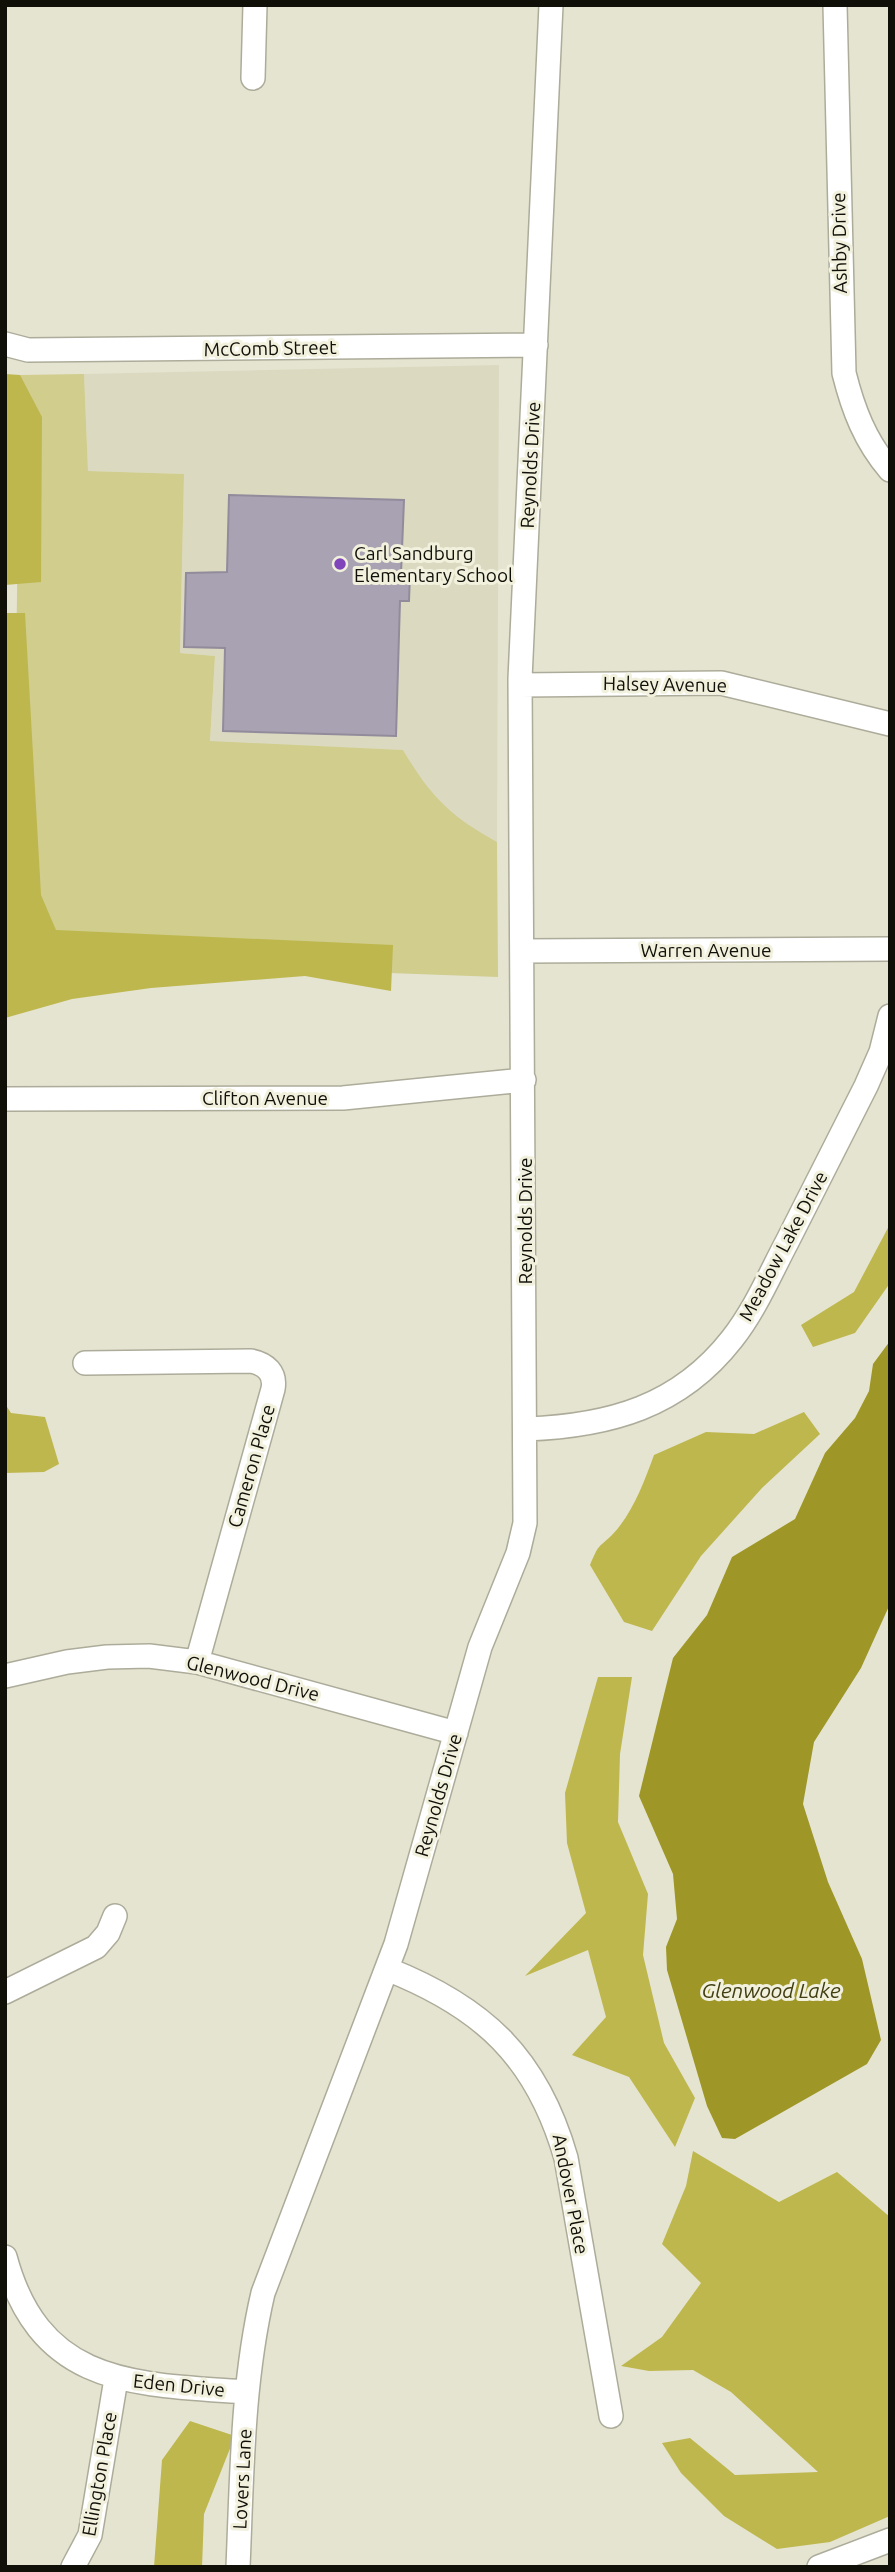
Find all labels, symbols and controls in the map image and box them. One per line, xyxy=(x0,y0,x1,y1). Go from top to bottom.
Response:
street label: Ashby Drive xyxy=(827,192,851,294)
street label: McComb Street xyxy=(203,336,337,360)
street label: Reynolds Drive xyxy=(516,401,544,529)
place label: Carl Sandburg Elementary School xyxy=(354,542,513,586)
marker: Carl Sandburg Elementary School xyxy=(332,556,348,572)
street label: Halsey Avenue xyxy=(603,672,727,696)
street label: Warren Avenue xyxy=(640,939,772,961)
street label: Clifton Avenue xyxy=(202,1087,328,1109)
street label: Reynolds Drive xyxy=(514,1157,536,1285)
street label: Meadow Lake Drive xyxy=(734,1167,832,1325)
street label: Cameron Place xyxy=(223,1402,279,1530)
street label: Glenwood Drive xyxy=(184,1651,322,1705)
street label: Reynolds Drive xyxy=(410,1731,466,1859)
water label: Glenwood Lake xyxy=(701,1978,841,2002)
street label: Andover Place xyxy=(549,2132,593,2256)
street label: Eden Drive xyxy=(132,2369,226,2401)
street label: Ellington Place xyxy=(77,2410,121,2538)
street label: Lovers Lane xyxy=(228,2428,256,2530)

